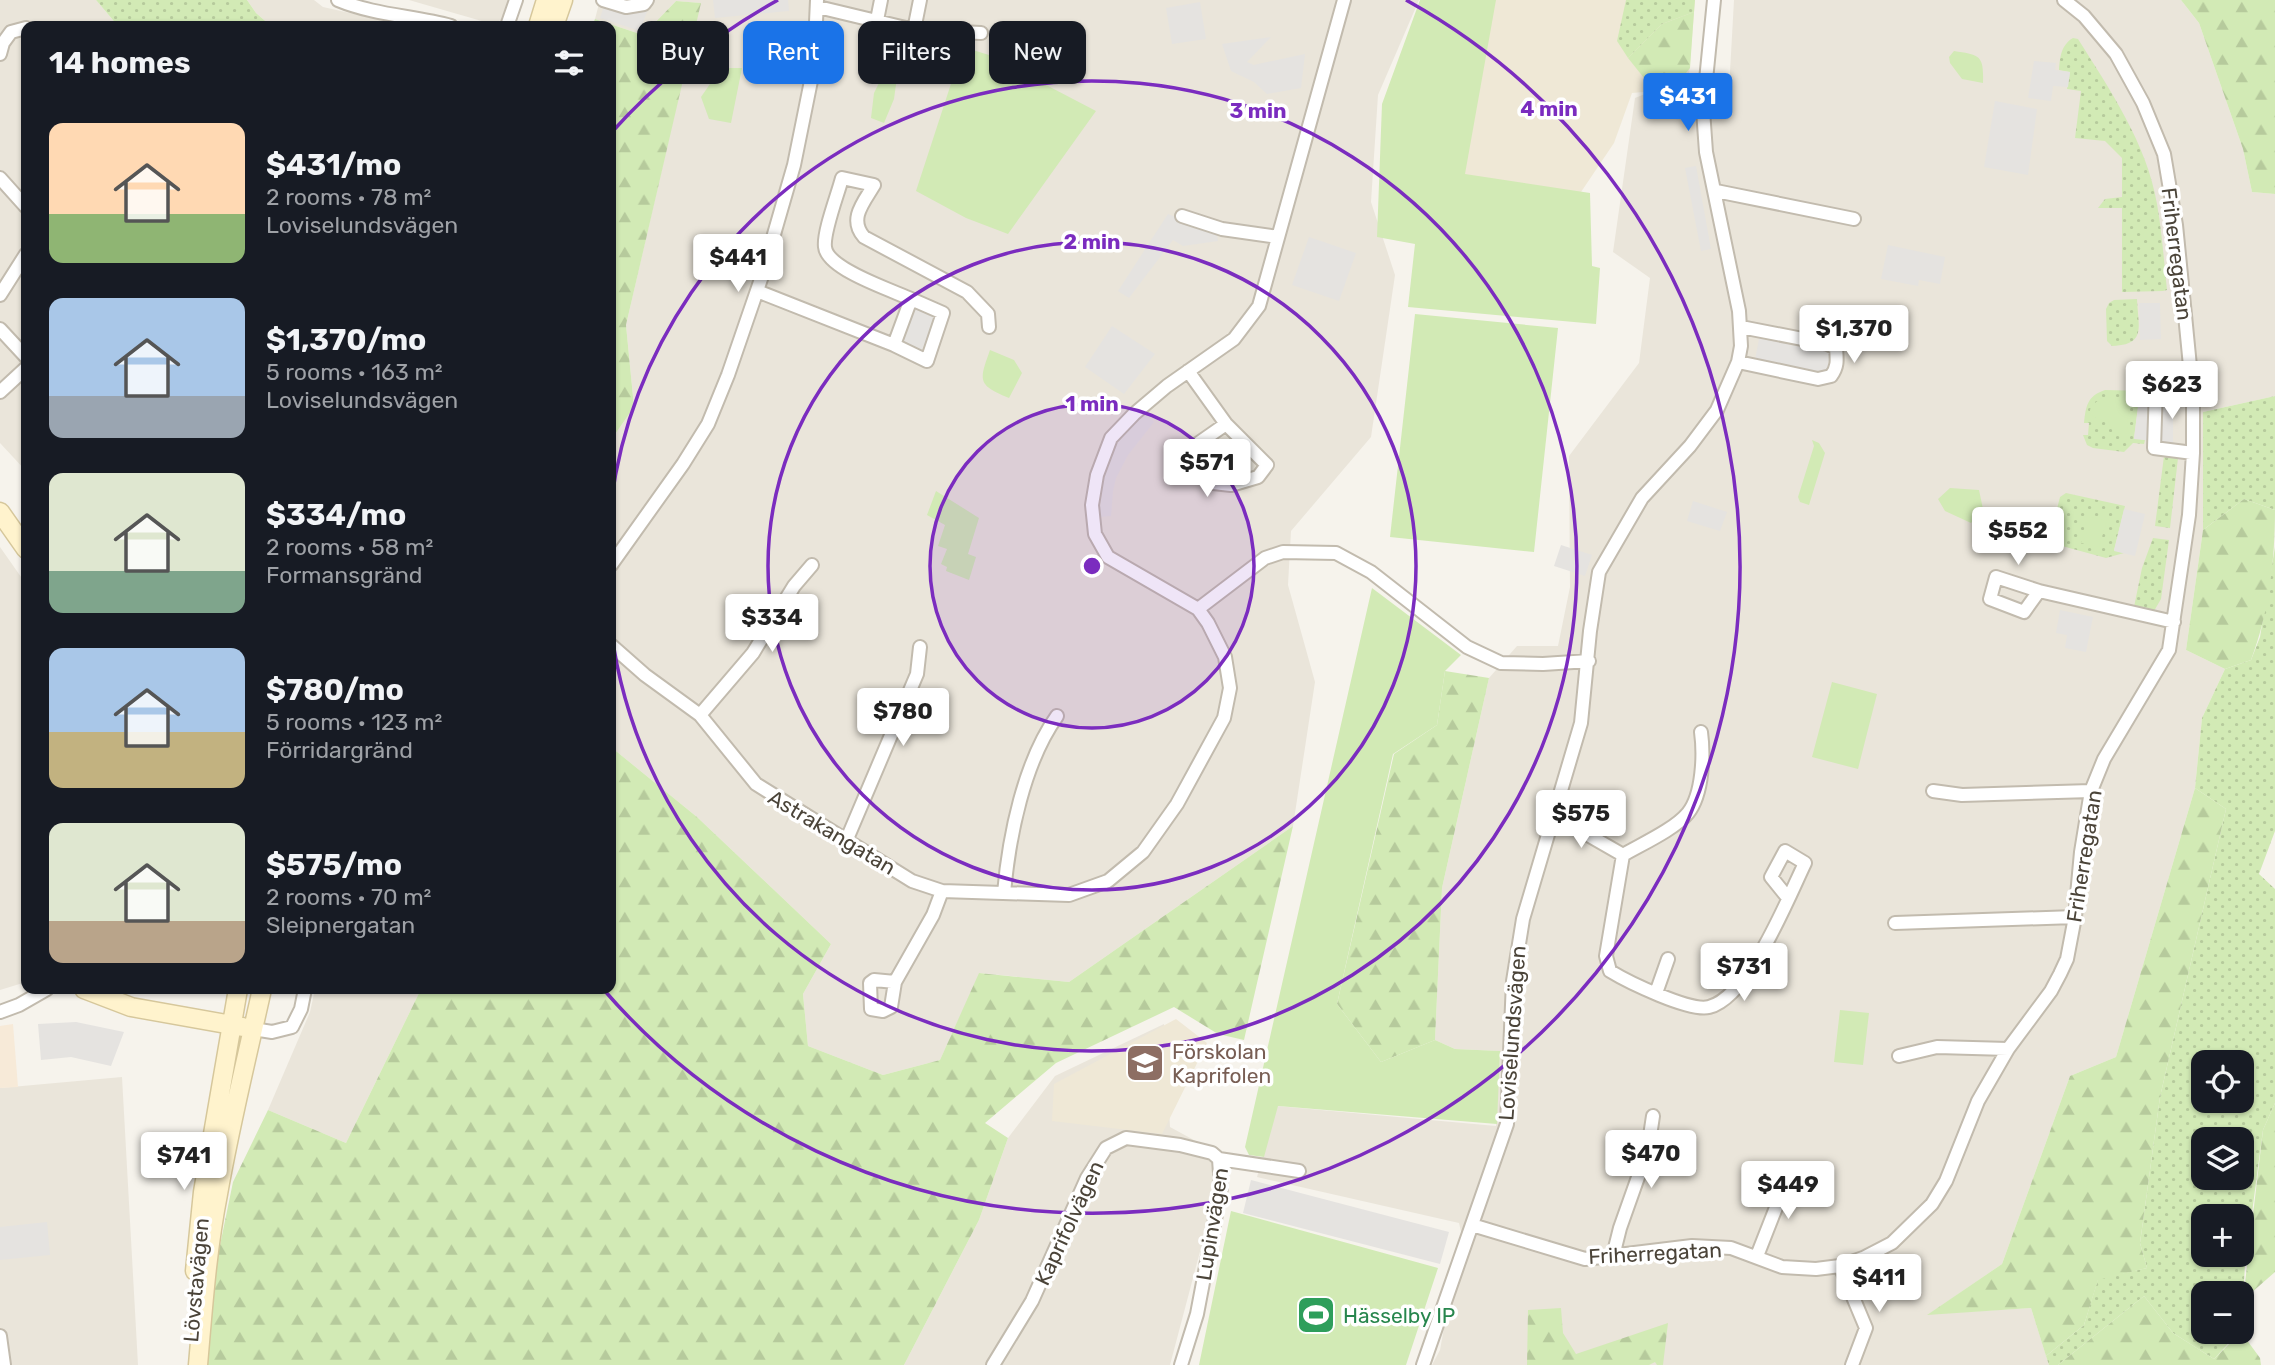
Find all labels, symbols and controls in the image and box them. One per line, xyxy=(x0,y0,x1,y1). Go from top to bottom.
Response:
chip: Buy xyxy=(637,21,729,84)
chip: Rent xyxy=(743,21,844,84)
chip: Filters xyxy=(858,21,975,84)
chip: New xyxy=(989,21,1086,84)
icon: filters xyxy=(550,44,588,82)
text: 14 homes xyxy=(49,45,191,81)
pin: $431 xyxy=(1647,74,1729,133)
text: $431 xyxy=(1659,82,1717,110)
text: 4 min xyxy=(1520,96,1578,121)
text: 3 min xyxy=(1229,98,1287,123)
text: $431/mo xyxy=(266,147,401,183)
icon: home xyxy=(105,151,189,235)
text: 2 rooms · 78 m² xyxy=(266,183,431,211)
street label: Friherregatan xyxy=(2156,186,2198,322)
text: Loviselundsvägen xyxy=(266,211,458,239)
text: 2 min xyxy=(1064,229,1120,254)
pin: $441 xyxy=(697,234,779,294)
text: $441 xyxy=(709,243,767,271)
pin: $1,370 xyxy=(1797,306,1911,365)
text: $1,370 xyxy=(1815,314,1893,342)
text: $1,370/mo xyxy=(266,322,426,358)
icon: home xyxy=(105,326,189,410)
text: 5 rooms · 163 m² xyxy=(266,358,443,386)
pin: $623 xyxy=(2131,362,2213,421)
text: $623 xyxy=(2142,370,2202,398)
text: Loviselundsvägen xyxy=(266,386,458,414)
text: 1 min xyxy=(1065,391,1119,416)
pin: $571 xyxy=(1166,440,1248,499)
text: $571 xyxy=(1180,448,1234,476)
text: $334/mo xyxy=(266,497,406,533)
icon: home xyxy=(105,501,189,585)
pin: $552 xyxy=(1977,508,2059,567)
text: $552 xyxy=(1988,516,2048,544)
text: 2 rooms · 58 m² xyxy=(266,533,433,561)
centre of rings xyxy=(1080,554,1104,578)
text: Formansgränd xyxy=(266,561,423,589)
pin: $334 xyxy=(731,594,813,654)
text: $334 xyxy=(741,603,803,631)
text: $780/mo xyxy=(266,672,404,708)
icon: home xyxy=(105,676,189,760)
pin: $780 xyxy=(862,688,944,748)
text: $780 xyxy=(873,697,933,725)
text: 5 rooms · 123 m² xyxy=(266,708,442,736)
text: Förridargränd xyxy=(266,736,413,764)
street label: Astrakangatan xyxy=(764,784,900,880)
street label: Friherregatan xyxy=(2061,788,2107,924)
pin: $575 xyxy=(1540,790,1622,850)
text: $575 xyxy=(1552,799,1610,827)
text: $575/mo xyxy=(266,847,402,883)
icon: home xyxy=(105,851,189,935)
text: 2 rooms · 70 m² xyxy=(266,883,431,911)
text: Sleipnergatan xyxy=(266,911,415,939)
pin: $731 xyxy=(1703,944,1785,1003)
street label: Loviselundsvägen xyxy=(1493,945,1531,1121)
text: $731 xyxy=(1717,952,1771,980)
place label: Förskolan Kaprifolen xyxy=(1172,1039,1271,1088)
school or university icon: Förskolan Kaprifolen xyxy=(1124,1042,1166,1084)
map controls xyxy=(2191,1050,2254,1344)
button: locate xyxy=(2191,1050,2254,1113)
button: layers xyxy=(2191,1127,2254,1190)
pin: $470 xyxy=(1610,1130,1692,1190)
pin: $741 xyxy=(143,1132,225,1192)
text: $470 xyxy=(1621,1139,1681,1167)
text: $741 xyxy=(157,1141,211,1169)
street label: Kaprifolvägen xyxy=(1029,1157,1109,1289)
pin: $449 xyxy=(1747,1162,1829,1221)
street label: Lupinvägen xyxy=(1191,1166,1233,1282)
text: $449 xyxy=(1757,1170,1819,1198)
button: + xyxy=(2191,1204,2254,1267)
street label: Lövstavägen xyxy=(178,1217,214,1343)
street label: Friherregatan xyxy=(1588,1237,1722,1269)
pin: $411 xyxy=(1838,1254,1920,1314)
text: $411 xyxy=(1852,1263,1906,1291)
button: − xyxy=(2191,1281,2254,1344)
sports icon: Hässelby IP xyxy=(1295,1294,1337,1336)
place label: Hässelby IP xyxy=(1343,1303,1455,1328)

